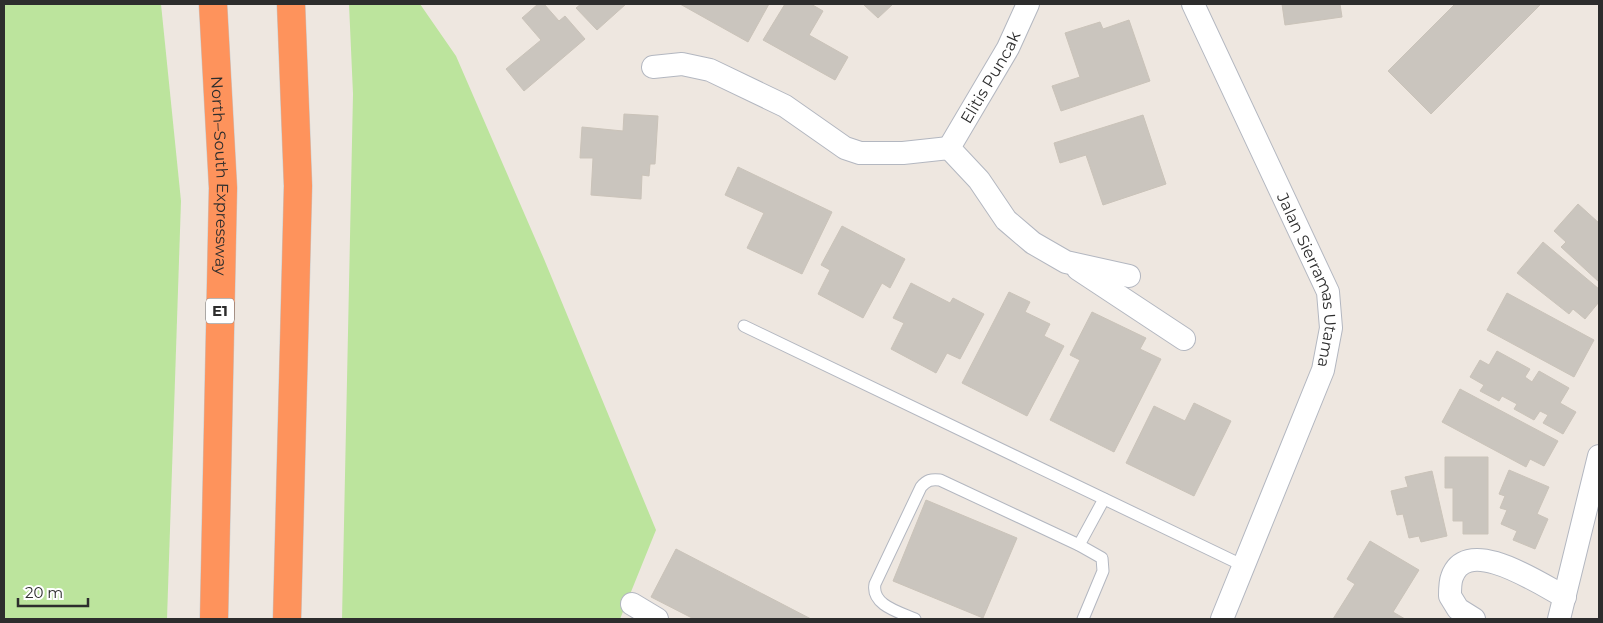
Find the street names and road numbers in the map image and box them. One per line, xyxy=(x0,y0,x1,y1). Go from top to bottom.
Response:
street label: Elitis Puncak xyxy=(957,28,1025,127)
street label: North–South Expressway xyxy=(207,76,232,276)
street label: Jalan Sierramas Utama xyxy=(1272,189,1340,369)
road number: E1 xyxy=(206,298,234,324)

